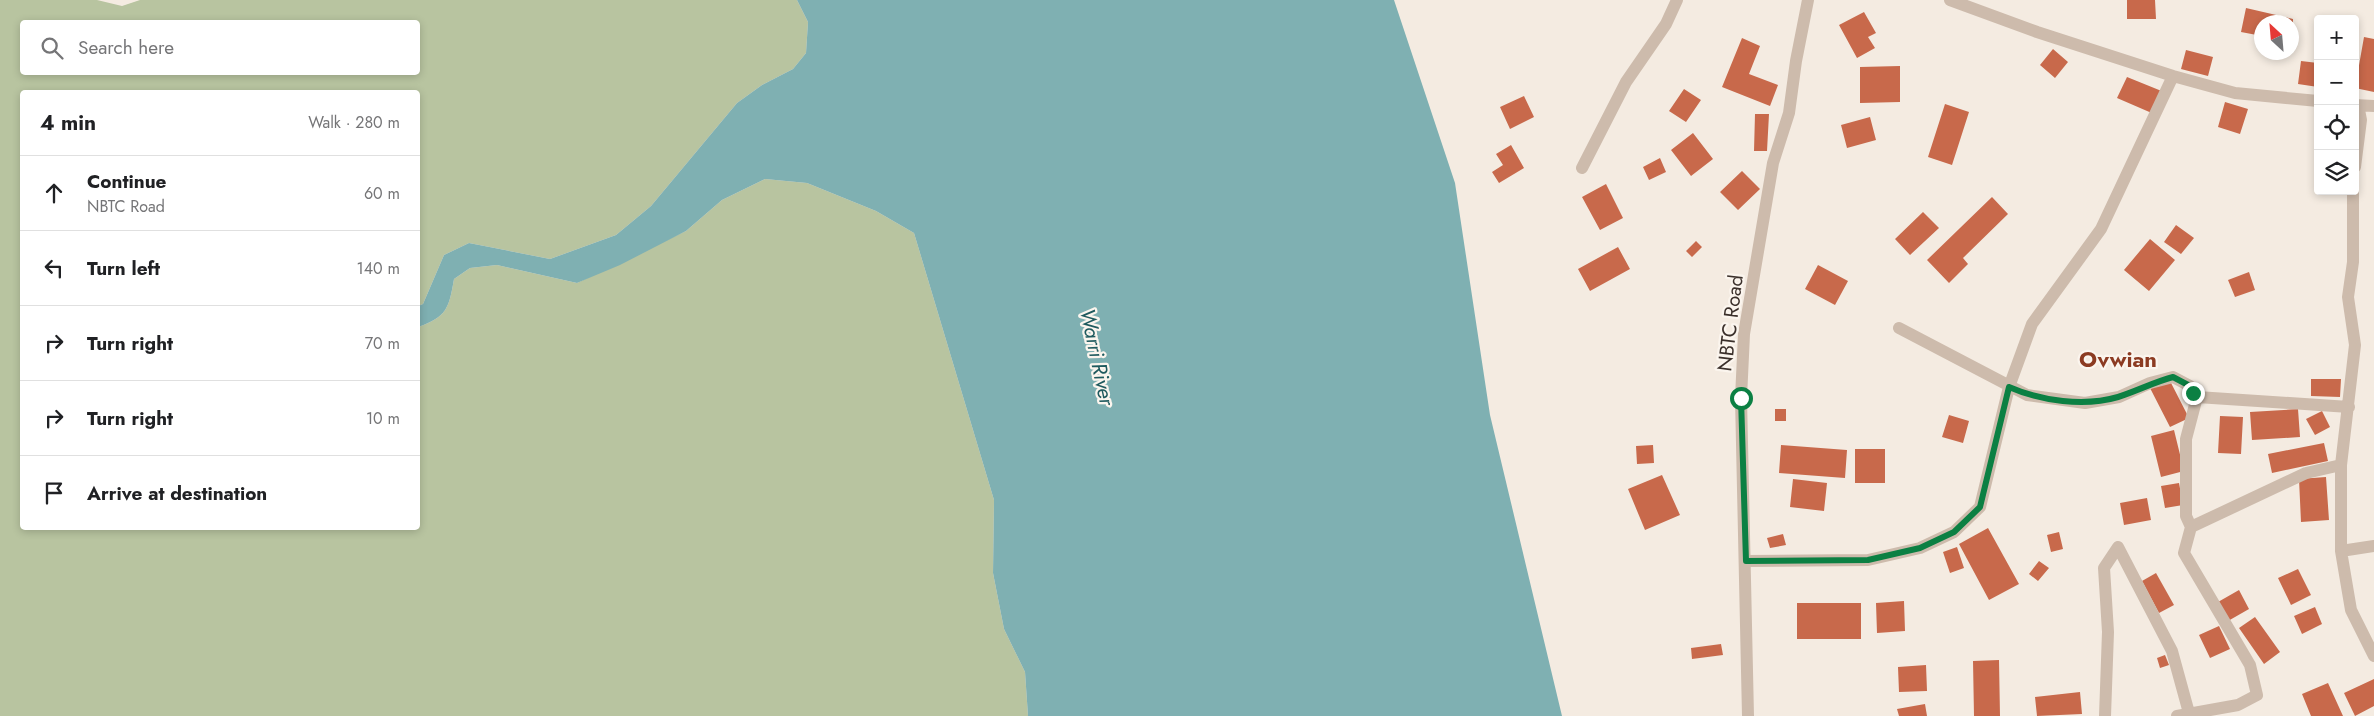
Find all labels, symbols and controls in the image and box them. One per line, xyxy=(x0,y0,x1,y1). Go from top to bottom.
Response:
north arrow xyxy=(2254,15,2299,60)
map controls xyxy=(2314,15,2359,195)
button: + xyxy=(2314,15,2359,60)
search box xyxy=(20,20,420,75)
icon: search xyxy=(38,34,66,62)
text: Search here xyxy=(78,34,174,61)
button: − xyxy=(2314,60,2359,105)
button: locate xyxy=(2314,105,2359,150)
text: 4 min xyxy=(40,108,96,138)
text: Walk · 280 m xyxy=(308,111,400,134)
button: layers xyxy=(2314,150,2359,195)
text: Continue xyxy=(87,168,166,195)
icon: ahead xyxy=(40,179,68,207)
text: 60 m xyxy=(364,182,400,205)
text: NBTC Road xyxy=(87,195,165,218)
icon: left xyxy=(40,254,68,282)
text: Turn left xyxy=(87,255,160,282)
text: 140 m xyxy=(357,257,400,280)
street label: NBTC Road xyxy=(1710,273,1751,373)
water label: Warri River xyxy=(1072,306,1122,409)
icon: right xyxy=(40,329,68,357)
text: Turn right xyxy=(87,330,173,357)
text: 70 m xyxy=(365,332,400,355)
district label: Ovwian xyxy=(2079,343,2157,375)
route end xyxy=(2182,382,2205,405)
route start xyxy=(1730,387,1753,410)
icon: right xyxy=(40,404,68,432)
text: Turn right xyxy=(87,405,173,432)
text: 10 m xyxy=(366,407,400,430)
icon: arrive xyxy=(40,479,68,507)
text: Arrive at destination xyxy=(87,480,267,507)

